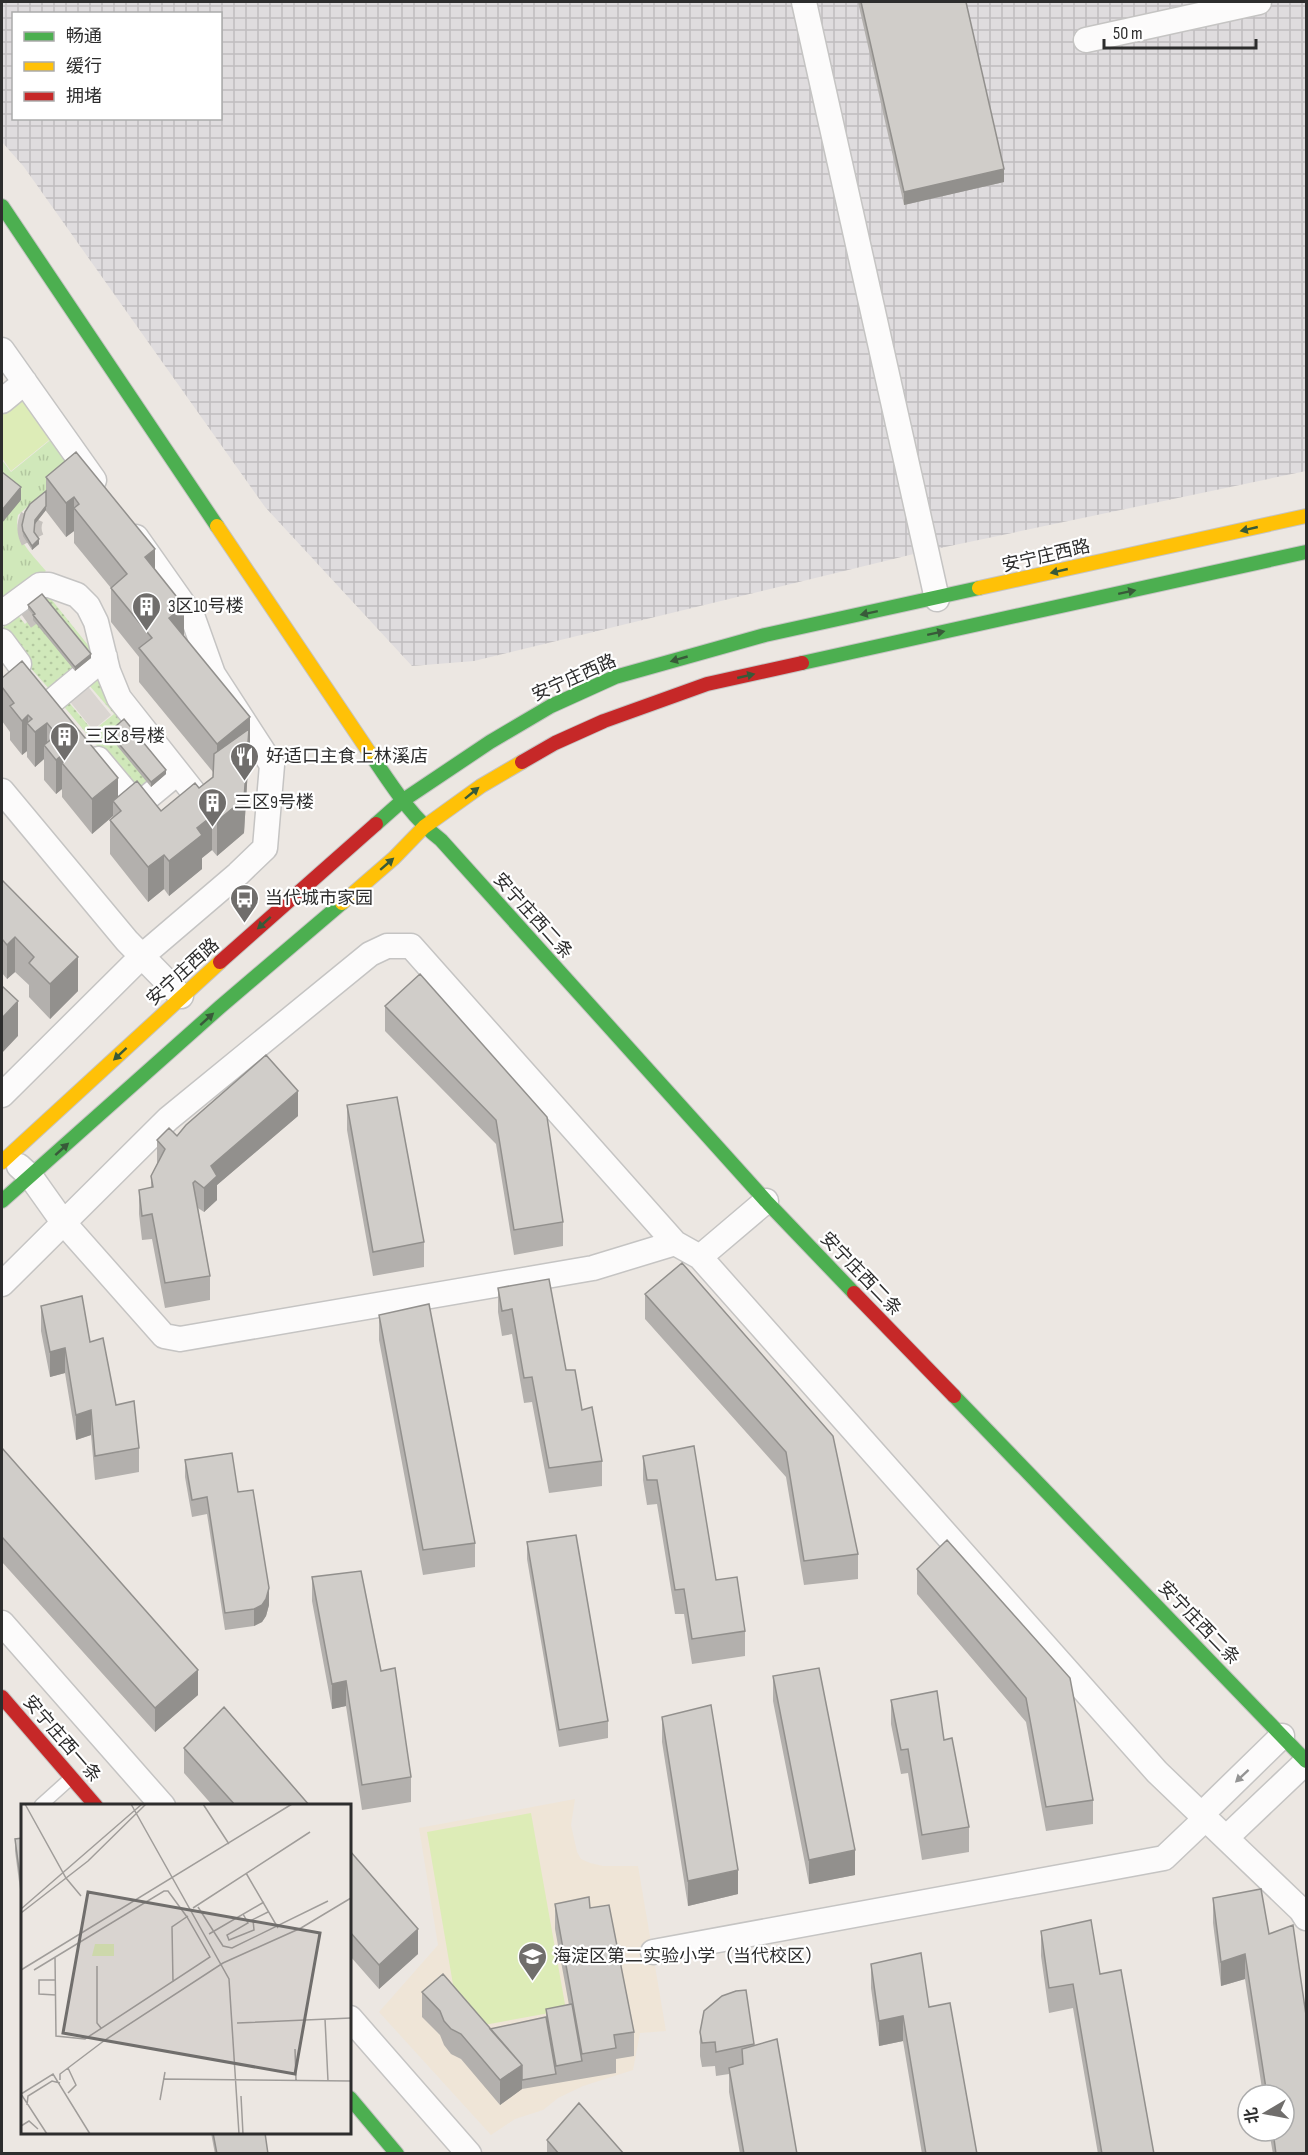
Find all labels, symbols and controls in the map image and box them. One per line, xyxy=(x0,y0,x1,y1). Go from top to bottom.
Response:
legend xyxy=(12,12,222,120)
scale bar xyxy=(1104,12,1256,50)
text: 50 m xyxy=(1113,23,1143,44)
text: 畅通 xyxy=(66,26,102,47)
text: 缓行 xyxy=(66,56,102,77)
text: 拥堵 xyxy=(66,86,102,107)
one-way arrow xyxy=(1240,524,1259,534)
street label: 安宁庄西路 xyxy=(1000,536,1092,576)
one-way arrow xyxy=(1050,567,1068,577)
one-way arrow xyxy=(1118,587,1137,596)
building icon: 3区10号楼 xyxy=(131,590,163,632)
place label: 3区10号楼 xyxy=(168,596,244,617)
one-way arrow xyxy=(859,609,878,618)
one-way arrow xyxy=(927,627,946,637)
street label: 安宁庄西路 xyxy=(529,650,619,706)
one-way arrow xyxy=(670,655,688,664)
one-way arrow xyxy=(737,670,755,680)
building icon: 三区8号楼 xyxy=(48,720,80,762)
place label: 三区8号楼 xyxy=(85,726,165,747)
restaurant icon: 好适口主食上林溪店 xyxy=(229,740,261,782)
place label: 好适口主食上林溪店 xyxy=(266,746,428,767)
building icon: 三区9号楼 xyxy=(197,786,229,828)
one-way arrow xyxy=(464,787,479,800)
place label: 三区9号楼 xyxy=(234,792,314,813)
one-way arrow xyxy=(379,857,394,871)
street label: 安宁庄西二条 xyxy=(489,869,577,963)
bus stop icon: 当代城市家园 xyxy=(228,882,260,924)
place label: 当代城市家园 xyxy=(265,888,373,909)
one-way arrow xyxy=(257,916,272,929)
street label: 安宁庄西路 xyxy=(143,934,223,1010)
one-way arrow xyxy=(199,1013,214,1026)
one-way arrow xyxy=(112,1047,127,1061)
one-way arrow xyxy=(54,1143,69,1156)
street label: 安宁庄西二条 xyxy=(816,1228,906,1320)
street label: 安宁庄西二条 xyxy=(1154,1577,1244,1669)
street label: 安宁庄西一条 xyxy=(19,1691,105,1787)
one-way arrow xyxy=(1235,1769,1250,1783)
inset map xyxy=(21,1804,351,2134)
school or university icon: 海淀区第二实验小学（当代校区） xyxy=(516,1940,548,1982)
place label: 海淀区第二实验小学（当代校区） xyxy=(553,1946,823,1967)
north arrow xyxy=(1236,2083,1296,2143)
text: 北 xyxy=(1242,2106,1263,2125)

